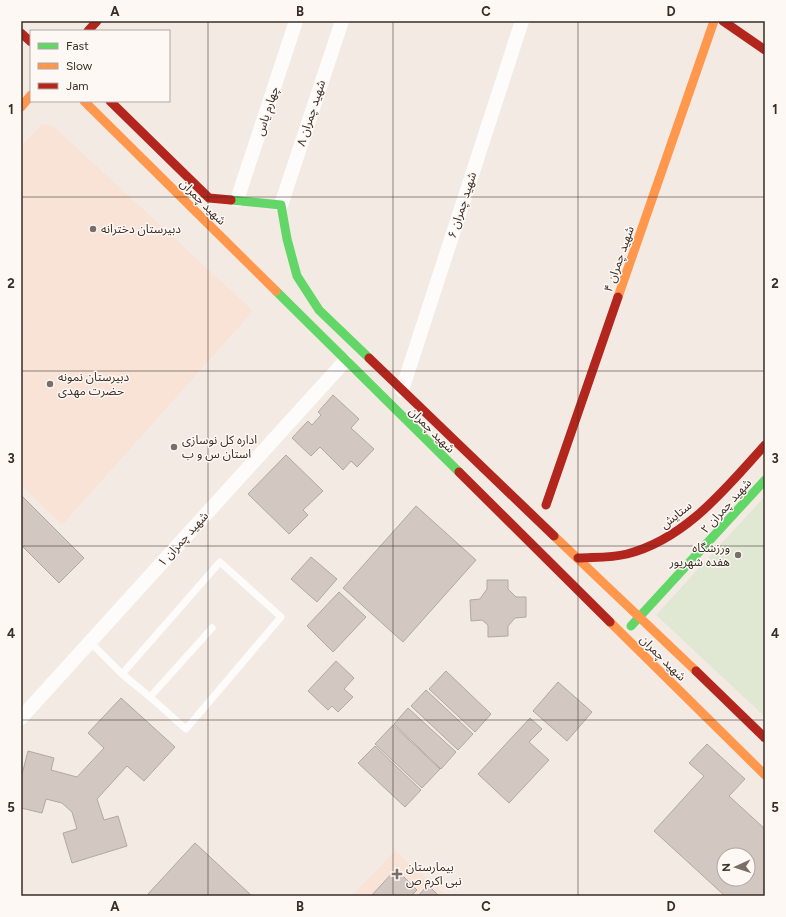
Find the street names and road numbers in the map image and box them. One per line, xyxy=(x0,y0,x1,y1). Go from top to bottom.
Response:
street label: شهید چمران ۸ xyxy=(294,78,329,148)
street label: چهارم یاس xyxy=(252,85,283,138)
street label: شهید چمران ۶ xyxy=(445,170,480,240)
street label: شهید چمران xyxy=(177,176,229,228)
street label: شهید چمران ۴ xyxy=(601,224,638,294)
street label: شهید چمران xyxy=(406,404,458,456)
street label: شهید چمران ۲ xyxy=(698,476,755,537)
street label: ستایش xyxy=(657,498,695,532)
street label: شهید چمران ۱ xyxy=(155,509,212,570)
street label: شهید چمران xyxy=(637,632,689,684)

